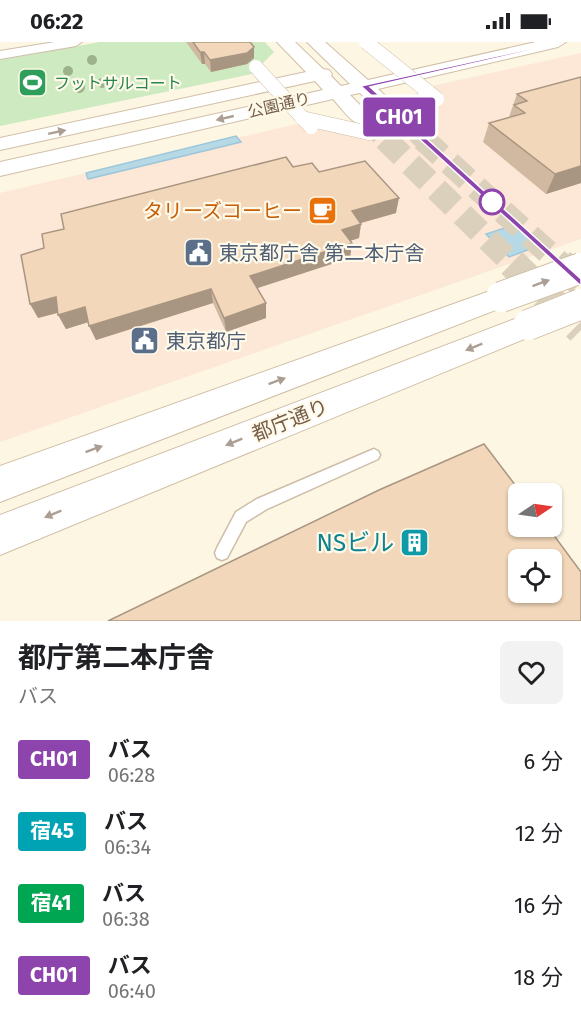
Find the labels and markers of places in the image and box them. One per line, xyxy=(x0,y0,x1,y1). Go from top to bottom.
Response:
sports icon: フットサルコート xyxy=(17,67,49,99)
place label: フットサルコート xyxy=(54,74,182,93)
unlabelled marker xyxy=(479,189,505,215)
cafe icon: タリーズコーヒー xyxy=(307,195,339,227)
place label: タリーズコーヒー xyxy=(143,199,302,223)
public building icon: 東京都庁舎 第二本庁舎 xyxy=(182,237,214,269)
place label: 東京都庁舎 第二本庁舎 xyxy=(219,241,424,265)
public building icon: 東京都庁 xyxy=(129,325,161,357)
place label: 東京都庁 xyxy=(166,329,246,353)
building icon: NSビル xyxy=(399,527,431,559)
place label: NSビル xyxy=(317,529,394,557)

